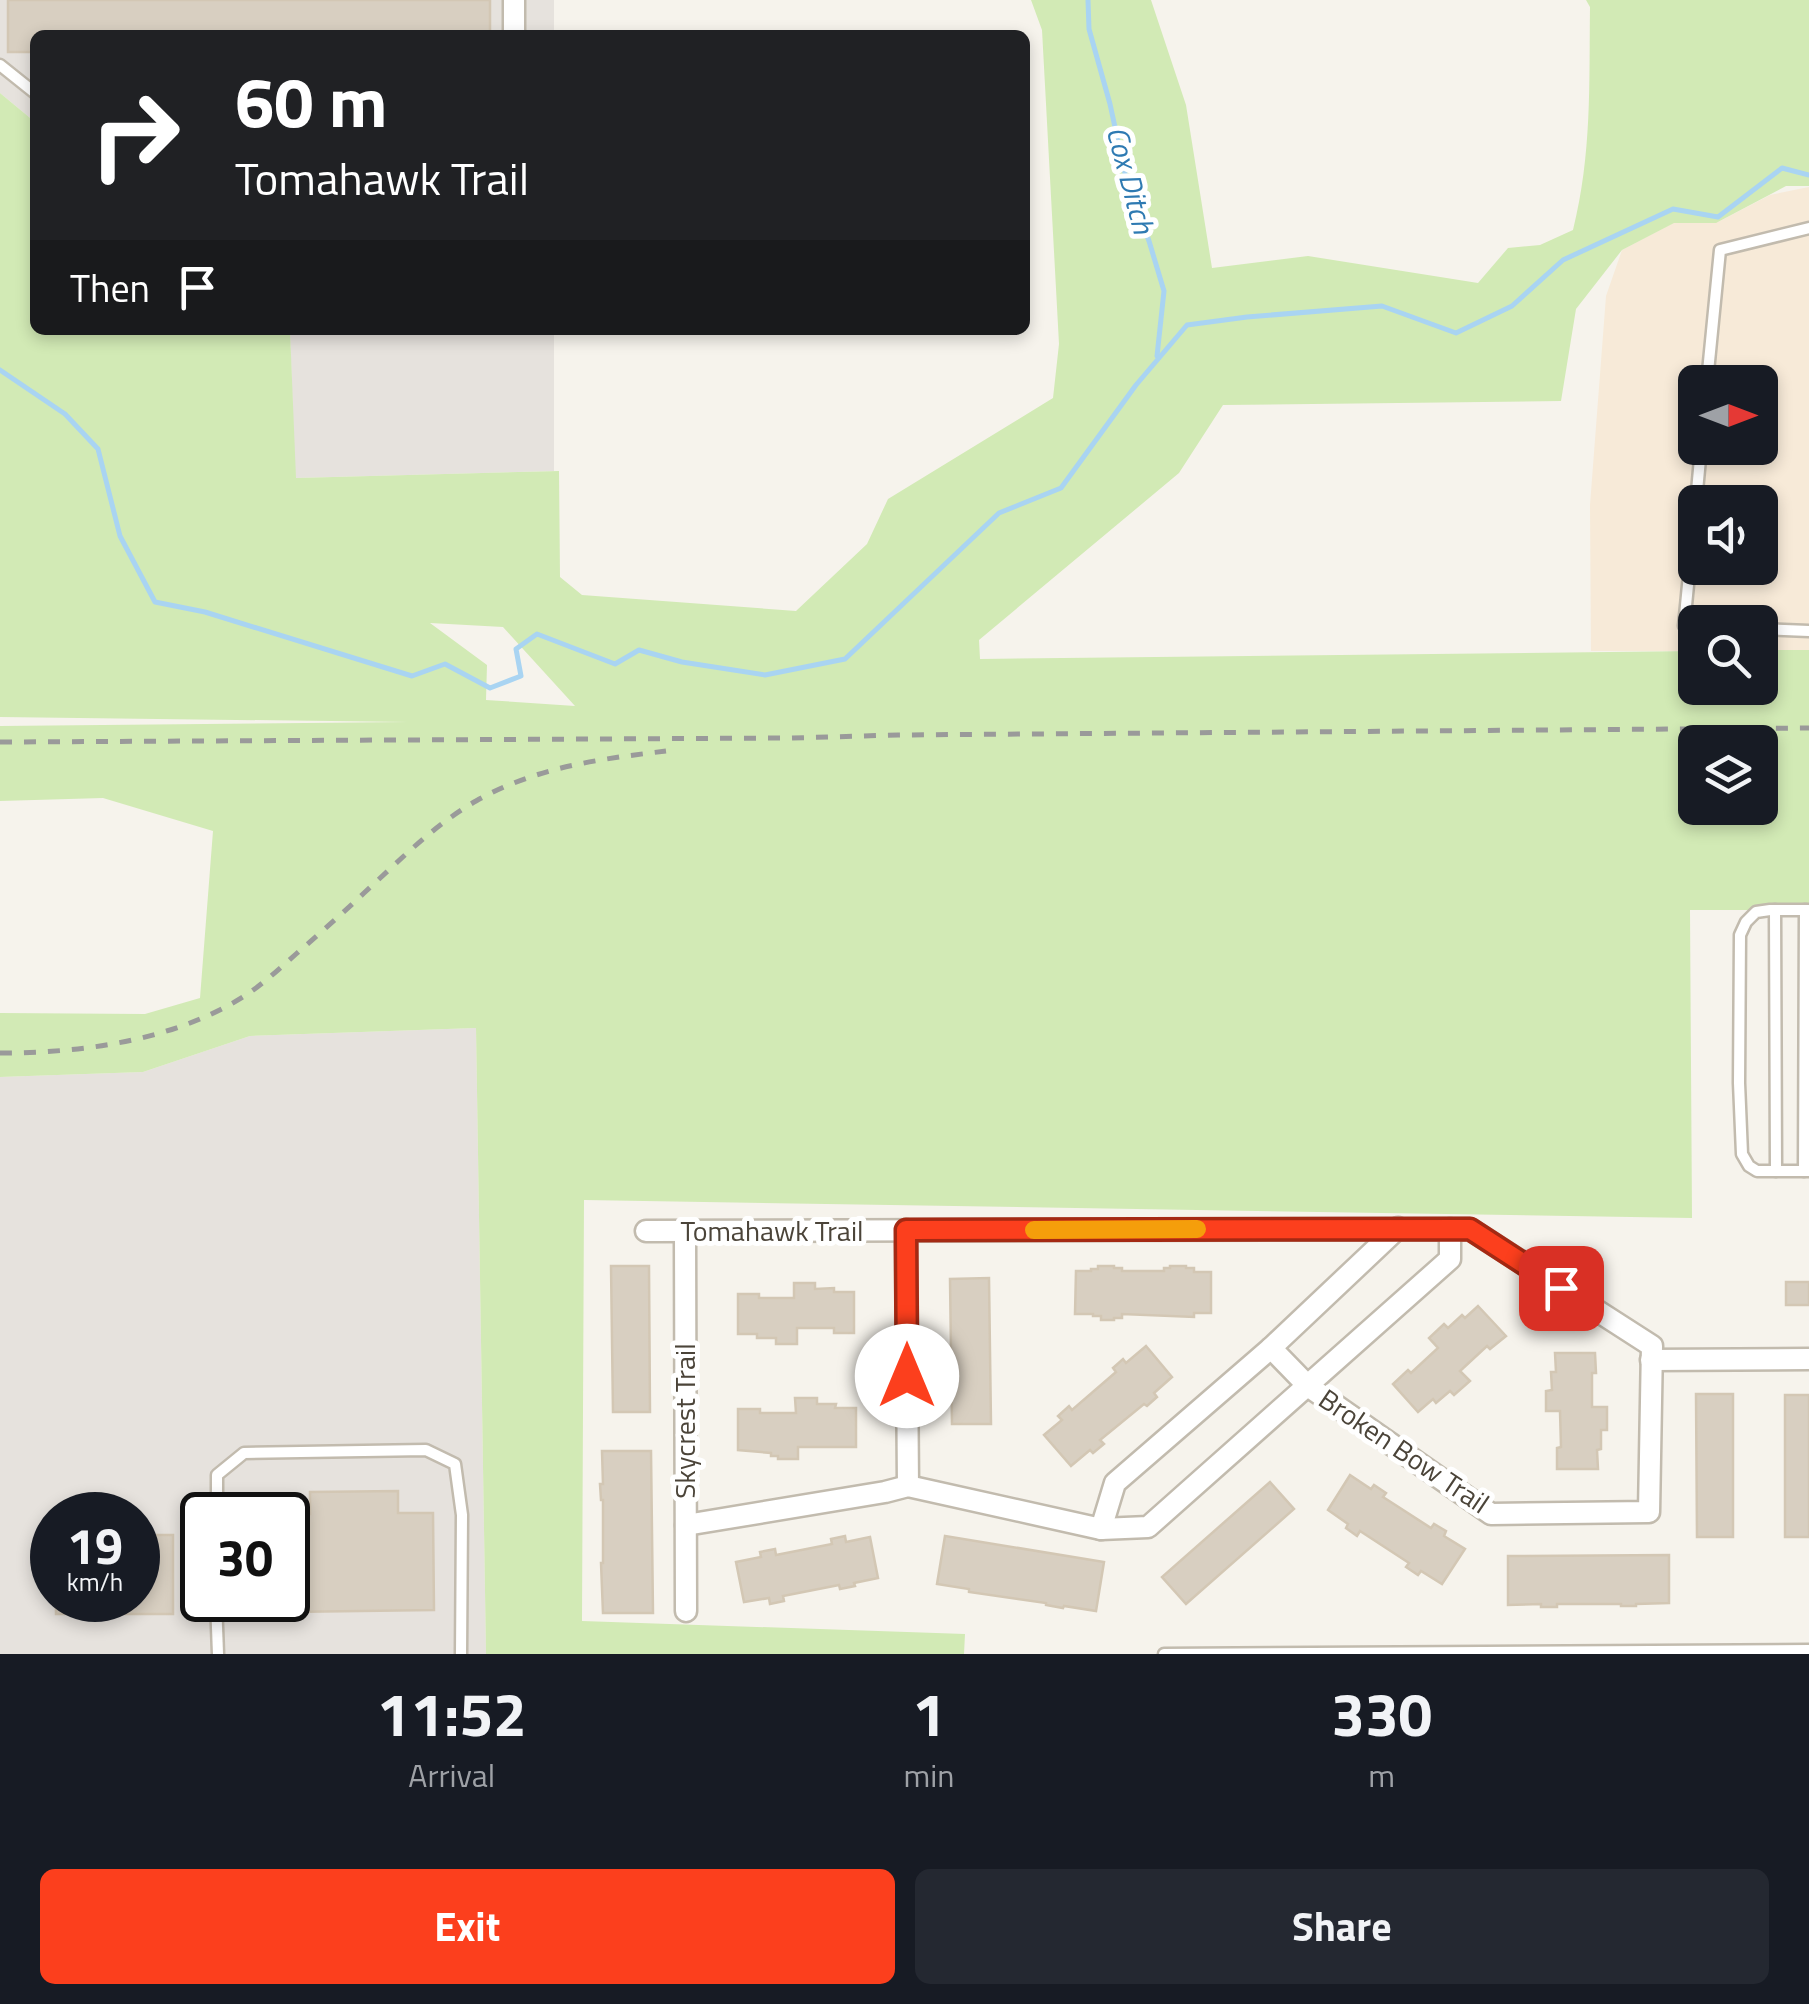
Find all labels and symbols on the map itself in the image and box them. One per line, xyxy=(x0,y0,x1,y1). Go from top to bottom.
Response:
water label: Cox Ditch xyxy=(1095,121,1168,240)
north arrow xyxy=(1678,365,1778,465)
street label: Tomahawk Trail xyxy=(680,1209,864,1252)
pin xyxy=(1519,1246,1604,1331)
position arrow xyxy=(855,1324,959,1428)
street label: Skycrest Trail xyxy=(663,1343,706,1499)
street label: Broken Bow Trail xyxy=(1310,1377,1498,1524)
speed limit sign: 30 xyxy=(180,1492,310,1622)

